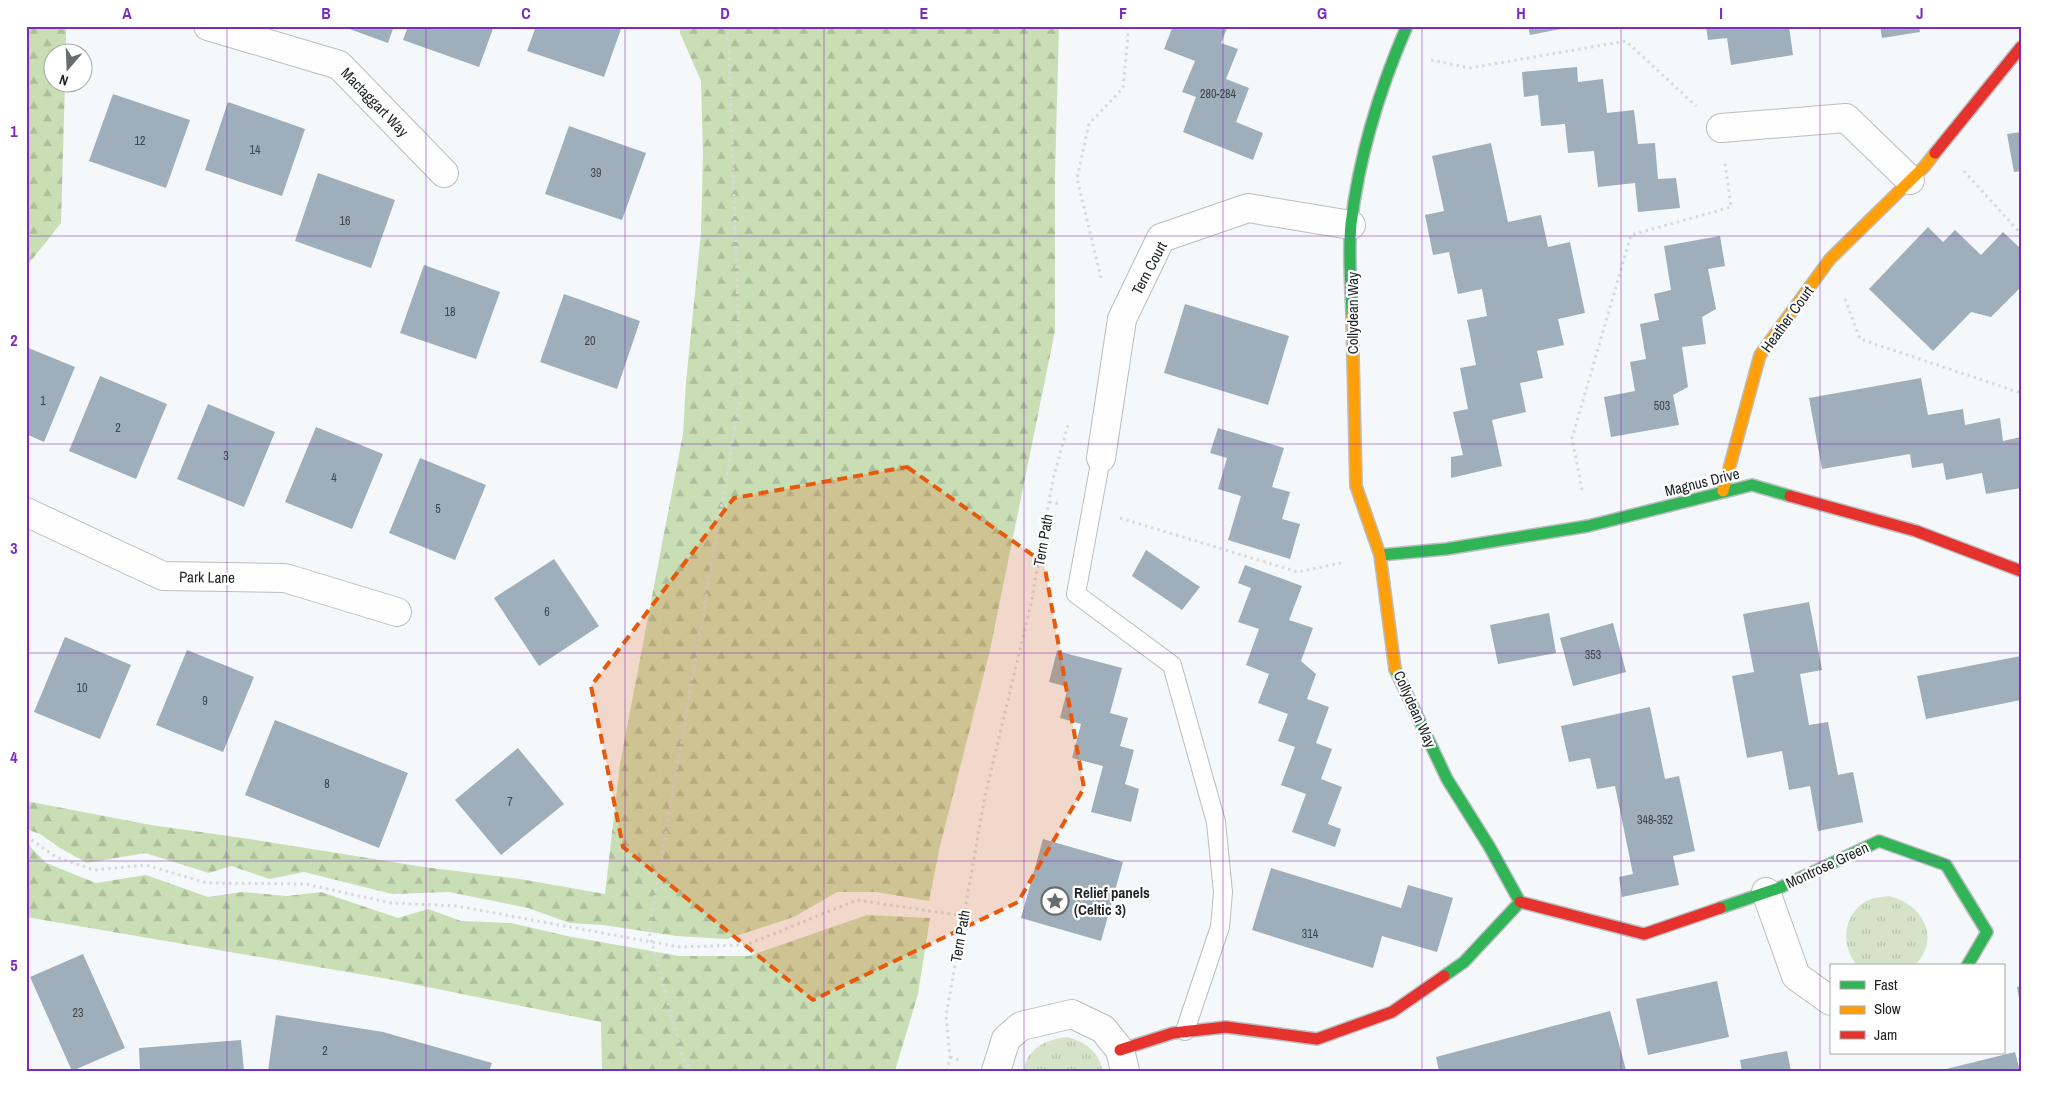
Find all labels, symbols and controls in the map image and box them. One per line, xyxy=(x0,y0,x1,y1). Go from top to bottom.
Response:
text: A xyxy=(122,2,132,24)
text: B xyxy=(321,2,331,24)
text: C xyxy=(521,2,531,24)
text: D xyxy=(720,2,730,24)
text: E xyxy=(920,2,929,24)
text: F xyxy=(1119,2,1127,24)
text: G xyxy=(1317,2,1327,24)
text: H xyxy=(1516,2,1526,24)
text: I xyxy=(1719,2,1723,24)
text: J xyxy=(1916,2,1924,24)
north arrow xyxy=(42,42,92,92)
street label: Mactaggart Way xyxy=(336,63,414,142)
text: N xyxy=(57,70,71,90)
house number: 280-284 xyxy=(1200,86,1237,102)
text: 1 xyxy=(10,120,18,142)
house number: 12 xyxy=(135,133,145,149)
house number: 14 xyxy=(250,142,261,158)
house number: 39 xyxy=(591,165,601,181)
house number: 16 xyxy=(340,213,350,229)
street label: Tern Court xyxy=(1126,237,1172,298)
street label: Collydean Way xyxy=(1342,271,1363,354)
street label: Heather Court xyxy=(1756,281,1819,356)
house number: 18 xyxy=(445,304,455,320)
text: 2 xyxy=(10,329,18,351)
house number: 20 xyxy=(585,333,595,349)
house number: 1 xyxy=(40,393,46,409)
house number: 503 xyxy=(1654,398,1670,414)
house number: 2 xyxy=(115,420,121,436)
house number: 3 xyxy=(223,448,229,464)
street label: Magnus Drive xyxy=(1662,463,1742,501)
house number: 4 xyxy=(331,470,337,486)
house number: 5 xyxy=(435,501,441,517)
street label: Tern Path xyxy=(1028,512,1058,568)
text: 3 xyxy=(10,537,18,559)
street label: Park Lane xyxy=(179,566,235,588)
house number: 6 xyxy=(544,604,550,620)
house number: 353 xyxy=(1585,647,1601,663)
street label: Collydean Way xyxy=(1389,667,1442,752)
house number: 10 xyxy=(77,680,87,696)
house number: 9 xyxy=(202,693,208,709)
text: 4 xyxy=(10,746,18,768)
house number: 8 xyxy=(324,776,330,792)
house number: 7 xyxy=(507,794,513,810)
house number: 348-352 xyxy=(1637,812,1673,828)
street label: Montrose Green xyxy=(1782,837,1872,893)
place label: Relief panels (Celtic 3) xyxy=(1074,882,1150,920)
place icon: Relief panels (Celtic 3) xyxy=(1040,886,1070,916)
street label: Tern Path xyxy=(945,908,975,964)
house number: 314 xyxy=(1302,926,1319,942)
text: 5 xyxy=(10,954,18,976)
legend xyxy=(1830,964,2004,1054)
text: Fast xyxy=(1874,974,1898,995)
text: Slow xyxy=(1874,998,1901,1019)
house number: 23 xyxy=(73,1005,83,1021)
text: Jam xyxy=(1874,1024,1897,1045)
house number: 2 xyxy=(322,1043,328,1059)

